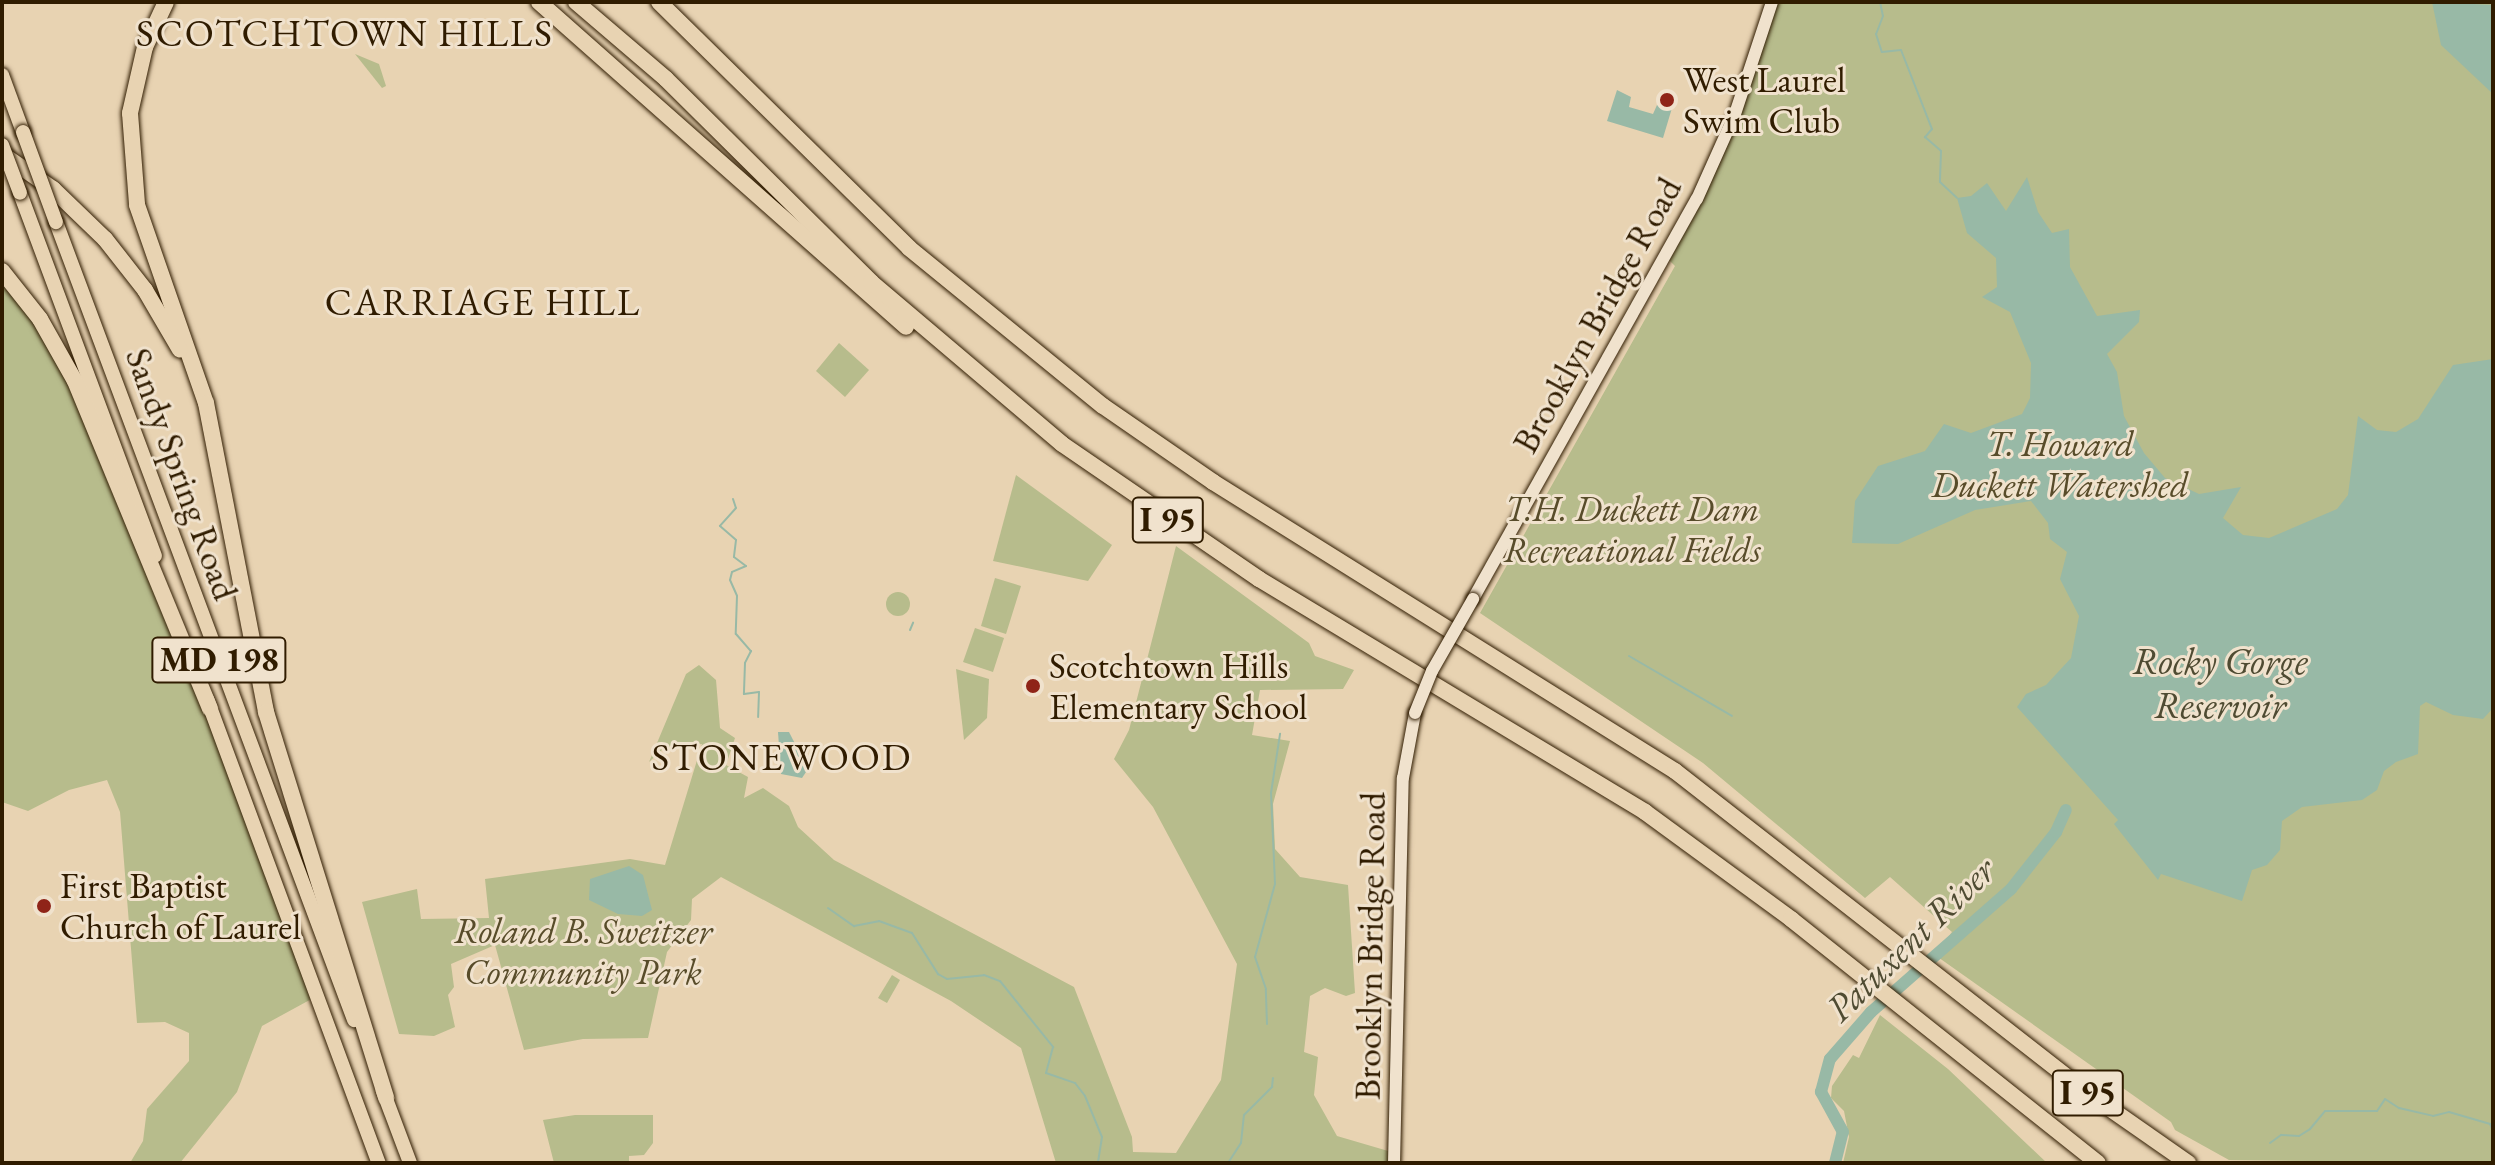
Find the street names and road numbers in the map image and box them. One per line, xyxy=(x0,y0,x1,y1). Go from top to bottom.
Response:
street label: Brooklyn Bridge Road xyxy=(1503,170,1691,460)
street label: Sandy Spring Road xyxy=(116,342,248,606)
road number: I 95 xyxy=(1130,490,1206,550)
road number: MD 198 xyxy=(151,630,287,690)
street label: Brooklyn Bridge Road xyxy=(1346,792,1394,1100)
road number: I 95 xyxy=(2050,1063,2126,1123)

